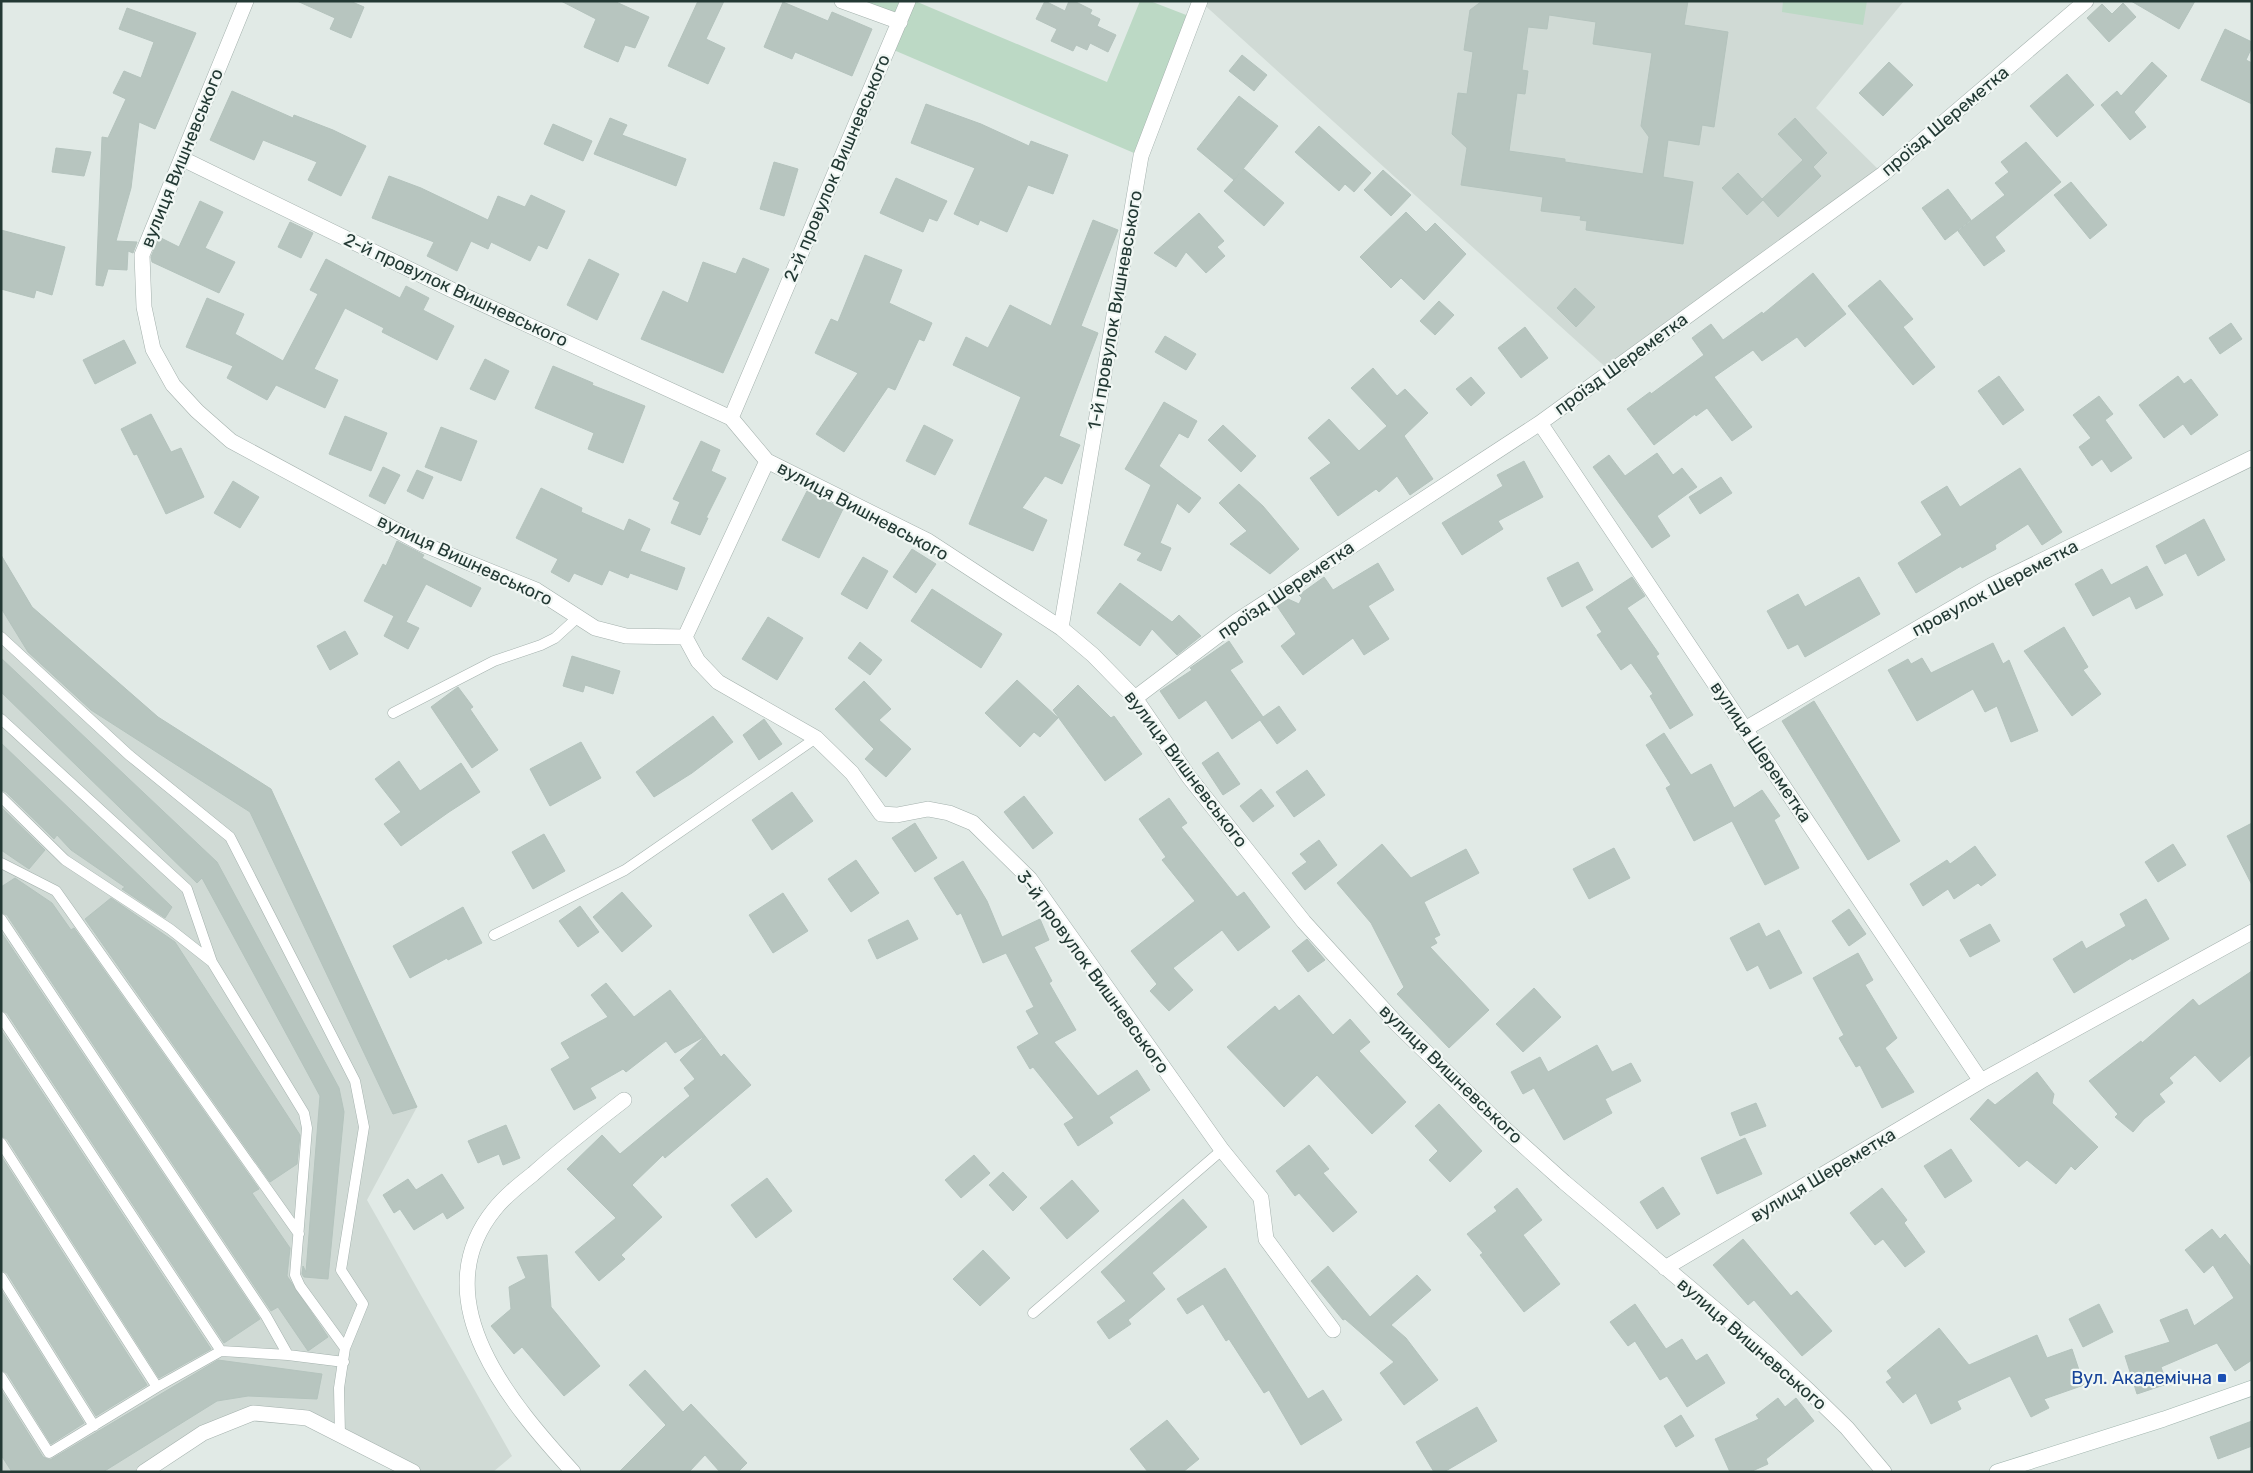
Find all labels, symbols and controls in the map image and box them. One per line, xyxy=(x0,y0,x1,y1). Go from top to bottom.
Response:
street label: 2-й провулок Вишневського xyxy=(779,51,895,285)
street label: проїзд Шереметка xyxy=(1877,61,2013,181)
street label: вулиця Вишневського xyxy=(136,65,228,251)
street label: 1-й провулок Вишневського xyxy=(1083,189,1147,431)
street label: 2-й провулок Вишневського xyxy=(340,228,572,352)
street label: проїзд Шереметка xyxy=(1550,308,1692,420)
street label: вулиця Вишневського xyxy=(774,456,952,566)
street label: вулиця Вишневського xyxy=(374,510,556,610)
street label: провулок Шереметка xyxy=(1908,535,2082,641)
street label: проїзд Шереметка xyxy=(1214,536,1358,644)
street label: вулиця Шереметка xyxy=(1706,677,1816,827)
street label: вулиця Вишневського xyxy=(1120,686,1252,852)
street label: 3-й провулок Вишневського xyxy=(1012,866,1174,1078)
street label: вулиця Вишневського xyxy=(1375,1000,1527,1148)
street label: вулиця Шереметка xyxy=(1746,1123,1900,1227)
street label: вулиця Вишневського xyxy=(1673,1273,1831,1415)
place label: Вул. Академічна xyxy=(2071,1367,2212,1389)
marker: Вул. Академічна xyxy=(2216,1372,2228,1384)

